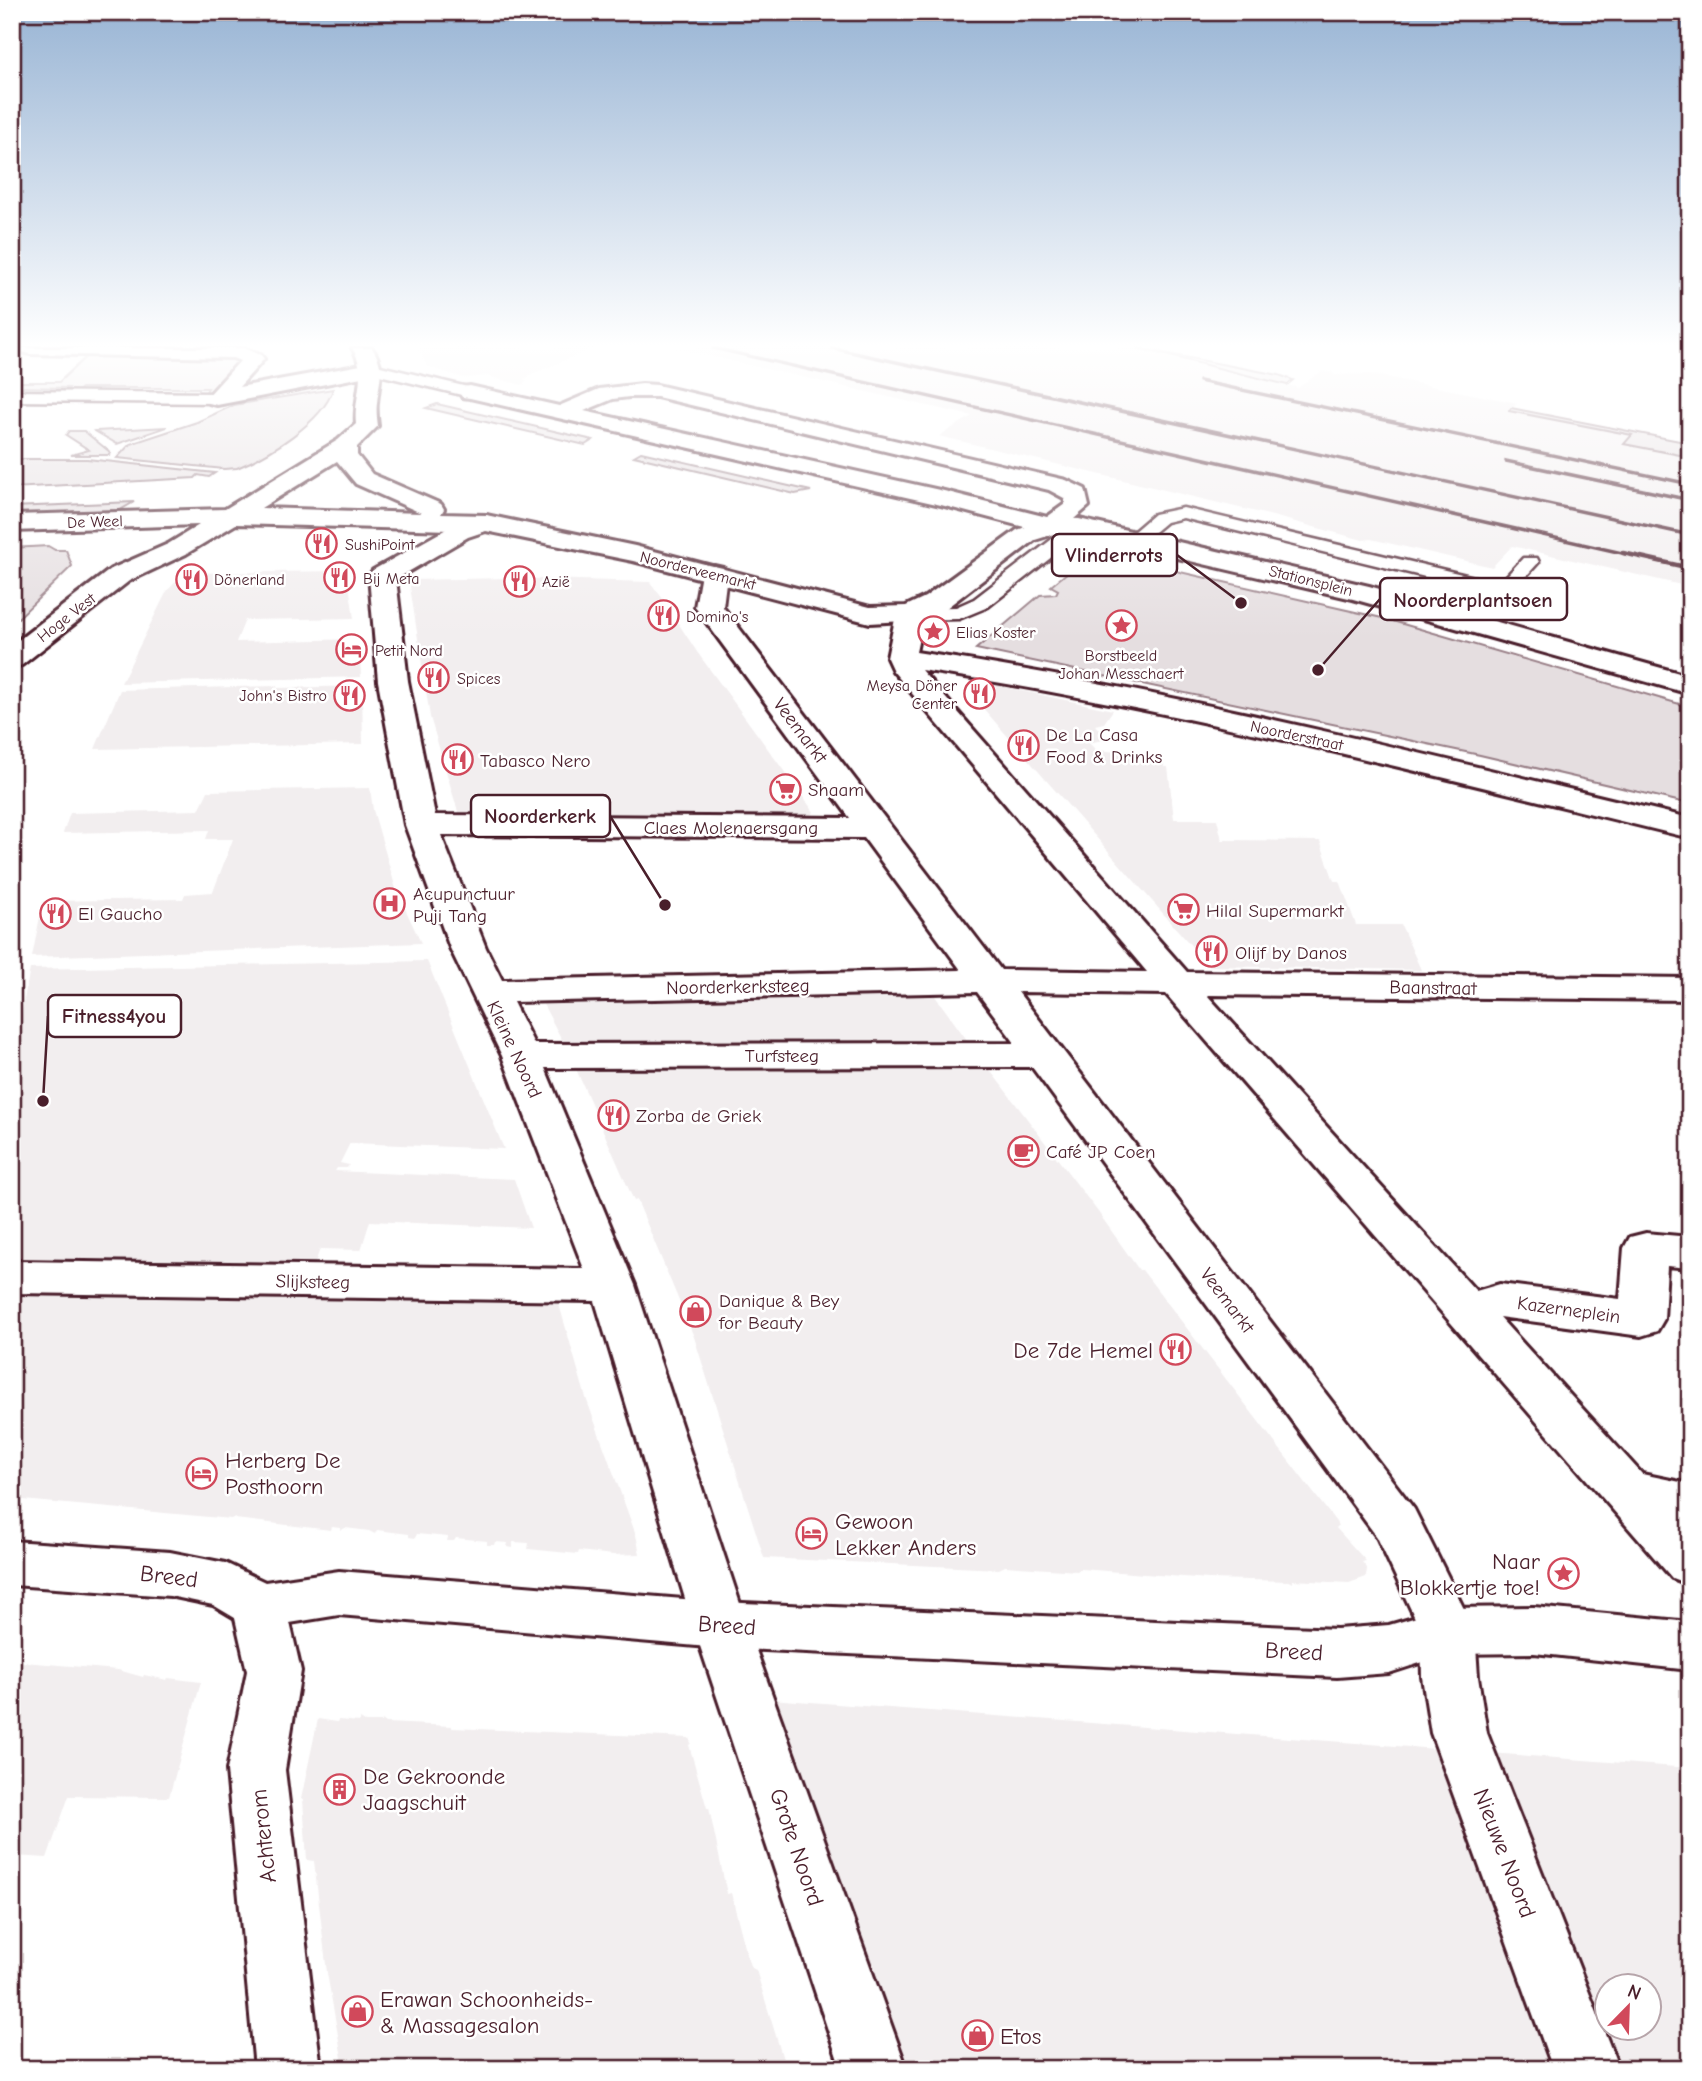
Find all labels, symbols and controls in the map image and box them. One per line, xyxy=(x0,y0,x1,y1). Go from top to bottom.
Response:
street label: De Weel xyxy=(67,512,123,532)
restaurant icon: SushiPoint xyxy=(305,527,339,561)
callout: Vlinderrots xyxy=(1052,534,1177,576)
place label: SushiPoint xyxy=(345,536,415,554)
text: Vlinderrots xyxy=(1065,543,1163,567)
street label: Noorderveemarkt xyxy=(638,548,758,594)
restaurant icon: Bij Meta xyxy=(323,561,357,595)
restaurant icon: Dönerland xyxy=(174,562,208,596)
street label: Stationsplein xyxy=(1267,562,1355,600)
restaurant icon: Azië xyxy=(502,564,536,598)
place label: Bij Meta xyxy=(363,570,419,588)
place label: Dönerland xyxy=(214,571,285,589)
place label: Azië xyxy=(542,573,570,591)
callout: Noorderplantsoen xyxy=(1380,578,1567,620)
text: Noorderplantsoen xyxy=(1393,588,1553,612)
street label: Hoge Vest xyxy=(34,589,100,646)
restaurant icon: Domino's xyxy=(646,599,680,633)
place label: Domino's xyxy=(686,608,749,626)
place icon: Borstbeeld Johan Messchaert xyxy=(1104,609,1138,643)
place icon: Elias Koster xyxy=(916,615,950,649)
place label: Elias Koster xyxy=(956,624,1036,642)
hotel icon: Petit Nord xyxy=(335,633,369,667)
place label: Petit Nord xyxy=(375,642,443,660)
place label: Borstbeeld Johan Messchaert xyxy=(1059,647,1184,683)
restaurant icon: Spices xyxy=(417,661,451,695)
place label: Spices xyxy=(457,670,501,688)
place label: Meysa Döner Center xyxy=(866,677,958,713)
restaurant icon: Meysa Döner Center xyxy=(963,677,997,711)
restaurant icon: John's Bistro xyxy=(333,678,367,712)
place label: John's Bistro xyxy=(239,687,327,705)
street label: Veemarkt xyxy=(769,694,832,768)
street label: Noorderstraat xyxy=(1249,717,1345,755)
place label: De La Casa Food & Drinks xyxy=(1046,724,1162,768)
restaurant icon: De La Casa Food & Drinks xyxy=(1006,728,1040,762)
restaurant icon: Tabasco Nero xyxy=(440,743,474,777)
place label: Tabasco Nero xyxy=(480,750,591,772)
supermarket icon: Shaam xyxy=(768,772,802,806)
place label: Shaam xyxy=(808,779,864,801)
callout: Noorderkerk xyxy=(471,795,610,837)
text: Noorderkerk xyxy=(484,804,597,828)
street label: Claes Molenaersgang xyxy=(644,817,818,839)
place label: Acupunctuur Puji Tang xyxy=(413,883,515,927)
hospital icon: Acupunctuur Puji Tang xyxy=(373,887,407,921)
supermarket icon: Hilal Supermarkt xyxy=(1166,893,1200,927)
restaurant icon: El Gaucho xyxy=(38,896,72,930)
place label: Hilal Supermarkt xyxy=(1206,900,1344,922)
place label: El Gaucho xyxy=(78,903,162,925)
restaurant icon: Olijf by Danos xyxy=(1195,935,1229,969)
place label: Olijf by Danos xyxy=(1235,942,1347,964)
street label: Noorderkerksteeg xyxy=(666,975,810,999)
street label: Baanstraat xyxy=(1389,976,1477,1000)
callout: Fitness4you xyxy=(48,995,181,1037)
street label: Kleine Noord xyxy=(482,997,546,1101)
text: Fitness4you xyxy=(62,1004,166,1028)
street label: Turfsteeg xyxy=(745,1045,819,1067)
restaurant icon: Zorba de Griek xyxy=(596,1098,630,1132)
place label: Zorba de Griek xyxy=(636,1105,762,1127)
cafe icon: Café JP Coen xyxy=(1006,1134,1040,1168)
place label: Café JP Coen xyxy=(1046,1141,1155,1163)
street label: Veemarkt xyxy=(1196,1264,1259,1338)
street label: Slijksteeg xyxy=(276,1270,350,1294)
place label: Danique & Bey for Beauty xyxy=(718,1290,840,1334)
street label: Kazerneplein xyxy=(1516,1292,1622,1328)
shop icon: Danique & Bey for Beauty xyxy=(679,1294,713,1328)
restaurant icon: De 7de Hemel xyxy=(1159,1333,1193,1367)
place label: De 7de Hemel xyxy=(1013,1337,1153,1364)
place label: Herberg De Posthoorn xyxy=(225,1447,340,1500)
hotel icon: Herberg De Posthoorn xyxy=(185,1456,219,1490)
place label: Gewoon Lekker Anders xyxy=(835,1508,976,1561)
hotel icon: Gewoon Lekker Anders xyxy=(795,1517,829,1551)
place label: Naar Blokkertje toe! xyxy=(1400,1548,1541,1601)
place icon: Naar Blokkertje toe! xyxy=(1546,1557,1580,1591)
street label: Breed xyxy=(138,1560,199,1593)
street label: Breed xyxy=(697,1610,757,1641)
street label: Breed xyxy=(1264,1636,1324,1667)
place label: De Gekroonde Jaagschuit xyxy=(363,1763,505,1816)
building icon: De Gekroonde Jaagschuit xyxy=(323,1772,357,1806)
street label: Grote Noord xyxy=(764,1785,829,1909)
street label: Nieuwe Noord xyxy=(1468,1785,1542,1922)
street label: Achterom xyxy=(245,1788,282,1884)
north arrow xyxy=(1594,1972,1664,2042)
text: N xyxy=(1624,1980,1644,2005)
place label: Erawan Schoonheids- & Massagesalon xyxy=(380,1986,593,2039)
shop icon: Erawan Schoonheids- & Massagesalon xyxy=(340,1995,374,2029)
shop icon: Etos xyxy=(960,2019,994,2053)
place label: Etos xyxy=(1000,2023,1041,2050)

